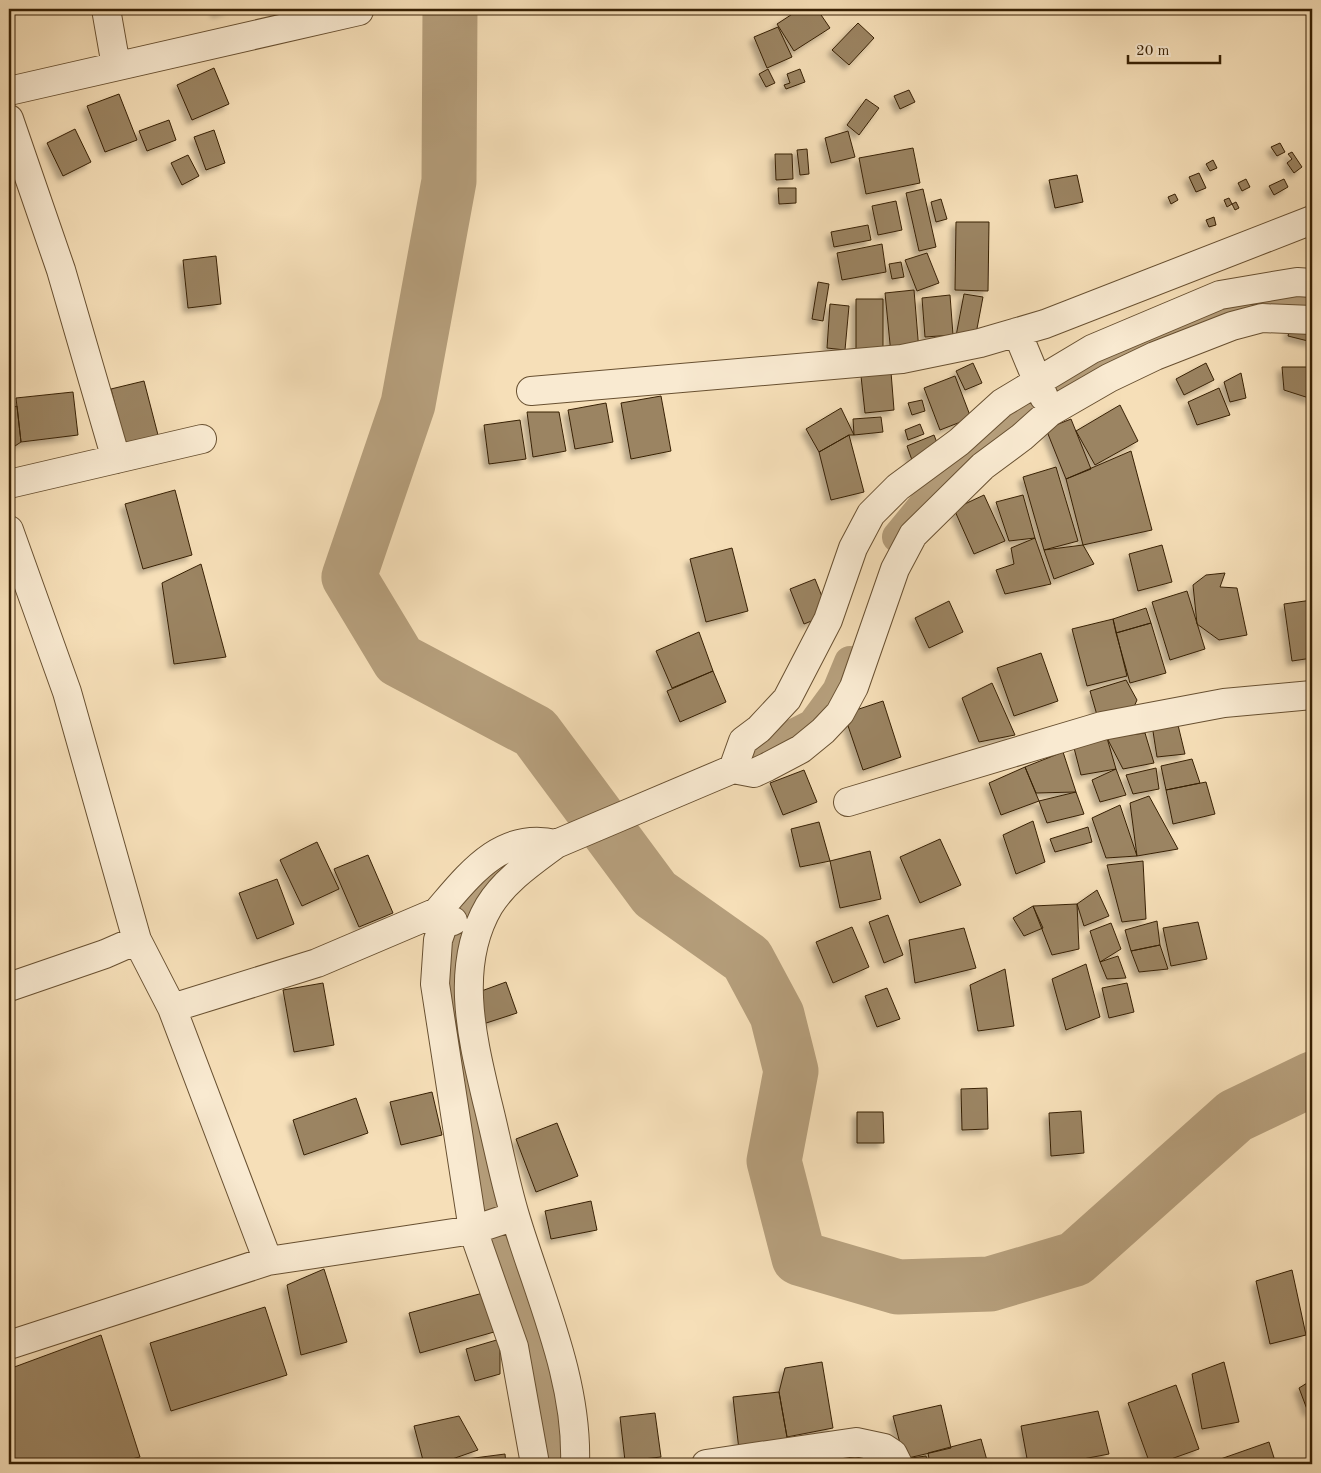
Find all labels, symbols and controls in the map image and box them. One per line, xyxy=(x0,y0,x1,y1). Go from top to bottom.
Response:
scale bar xyxy=(1128,32,1221,64)
text: 20 m xyxy=(1136,44,1170,59)

